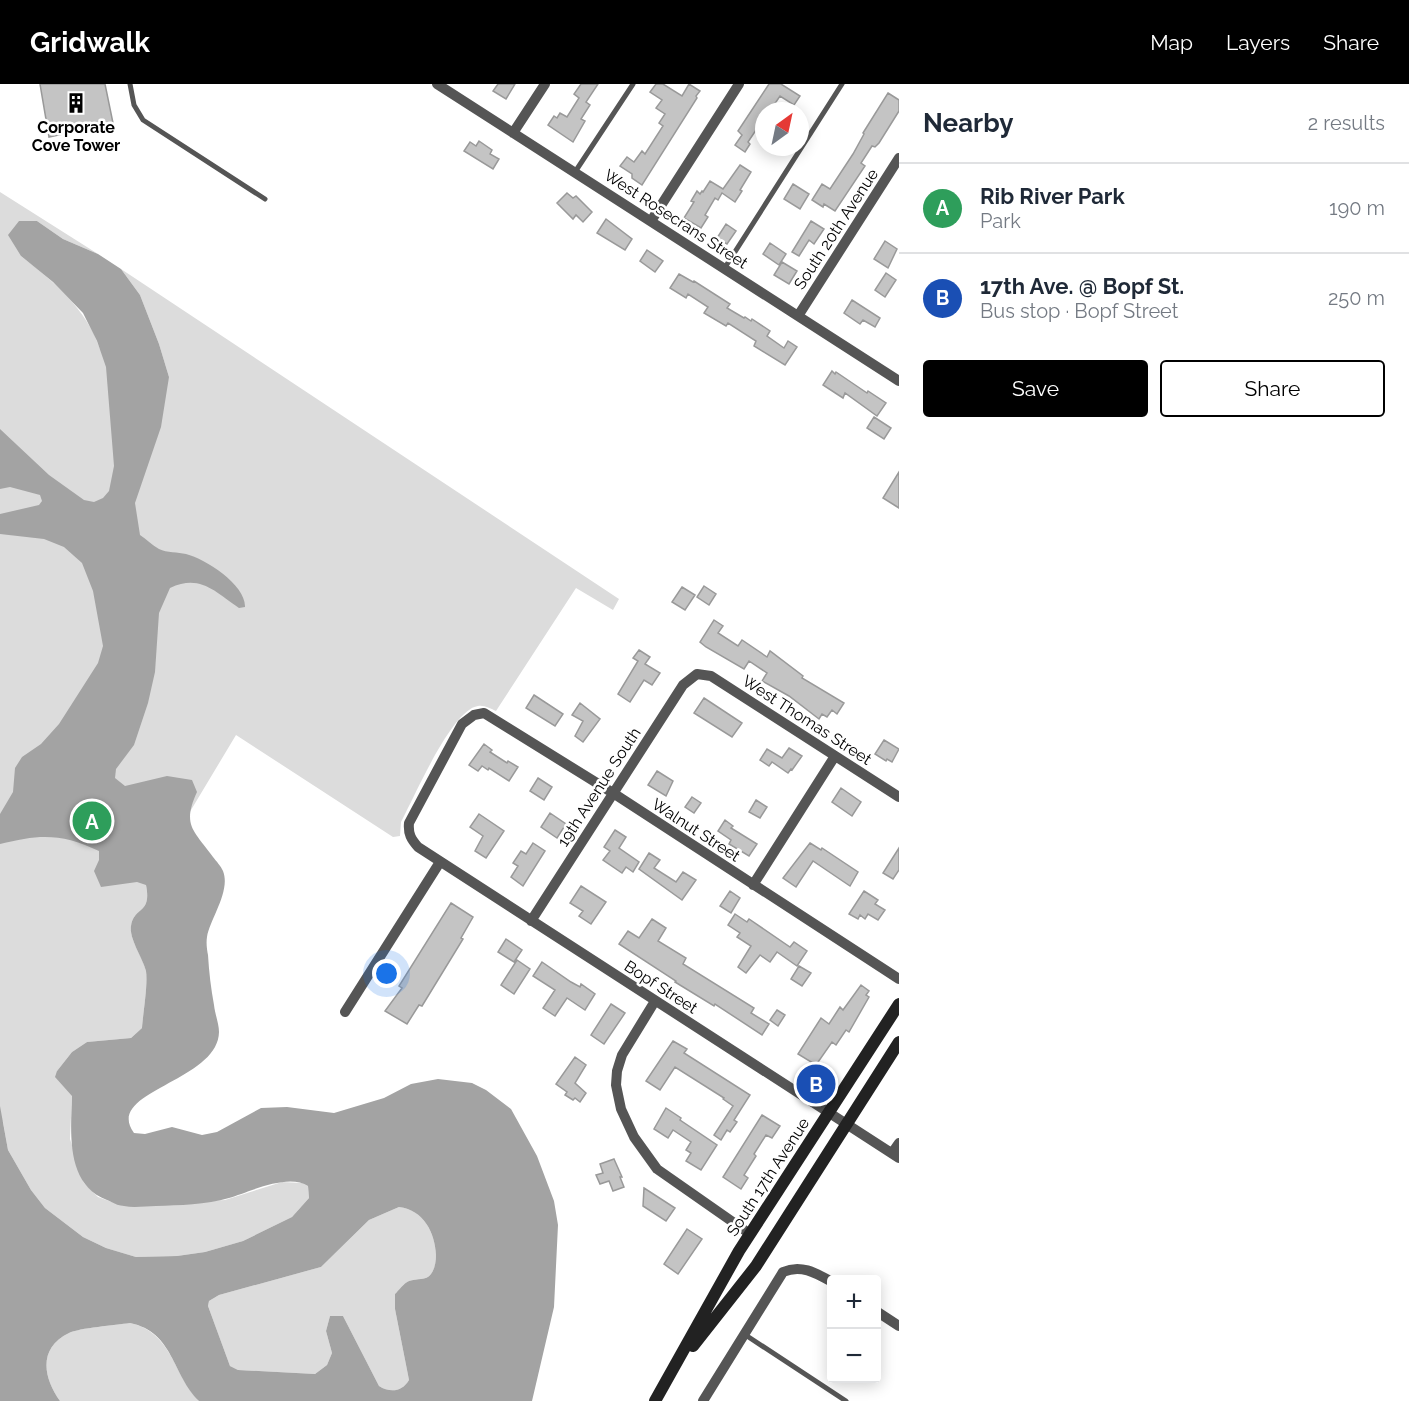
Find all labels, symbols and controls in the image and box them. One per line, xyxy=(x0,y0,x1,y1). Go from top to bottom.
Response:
text: Gridwalk xyxy=(30,26,150,59)
text: Map xyxy=(1150,30,1193,55)
text: Layers xyxy=(1226,30,1290,55)
text: Share xyxy=(1323,30,1379,55)
building icon: Corporate Cove Tower xyxy=(64,91,88,115)
north arrow xyxy=(755,102,809,156)
text: Nearby xyxy=(923,108,1013,138)
text: 2 results xyxy=(1308,111,1385,135)
place label: Corporate Cove Tower xyxy=(32,118,120,155)
street label: West Rosecrans Street xyxy=(601,165,752,273)
street label: South 20th Avenue xyxy=(790,165,882,293)
text: Rib River Park xyxy=(980,183,1125,209)
text: A xyxy=(936,196,949,220)
text: 190 m xyxy=(1329,196,1385,220)
text: Park xyxy=(980,209,1021,233)
text: 17th Ave. @ Bopf St. xyxy=(980,273,1184,299)
text: B xyxy=(936,286,949,310)
text: 250 m xyxy=(1328,286,1385,310)
text: Bus stop · Bopf Street xyxy=(980,299,1178,323)
button: Save xyxy=(923,360,1148,417)
button: Share xyxy=(1160,360,1385,417)
street label: West Thomas Street xyxy=(739,671,876,769)
street label: 19th Avenue South xyxy=(553,724,645,850)
street label: Walnut Street xyxy=(648,794,744,866)
pin: A xyxy=(72,798,112,844)
street label: Bopf Street xyxy=(621,956,702,1018)
your location xyxy=(372,959,401,988)
pin: B xyxy=(796,1062,836,1106)
street label: South 17th Avenue xyxy=(723,1114,813,1240)
map controls xyxy=(827,1275,881,1383)
button: + xyxy=(827,1275,881,1329)
button: − xyxy=(827,1329,881,1383)

